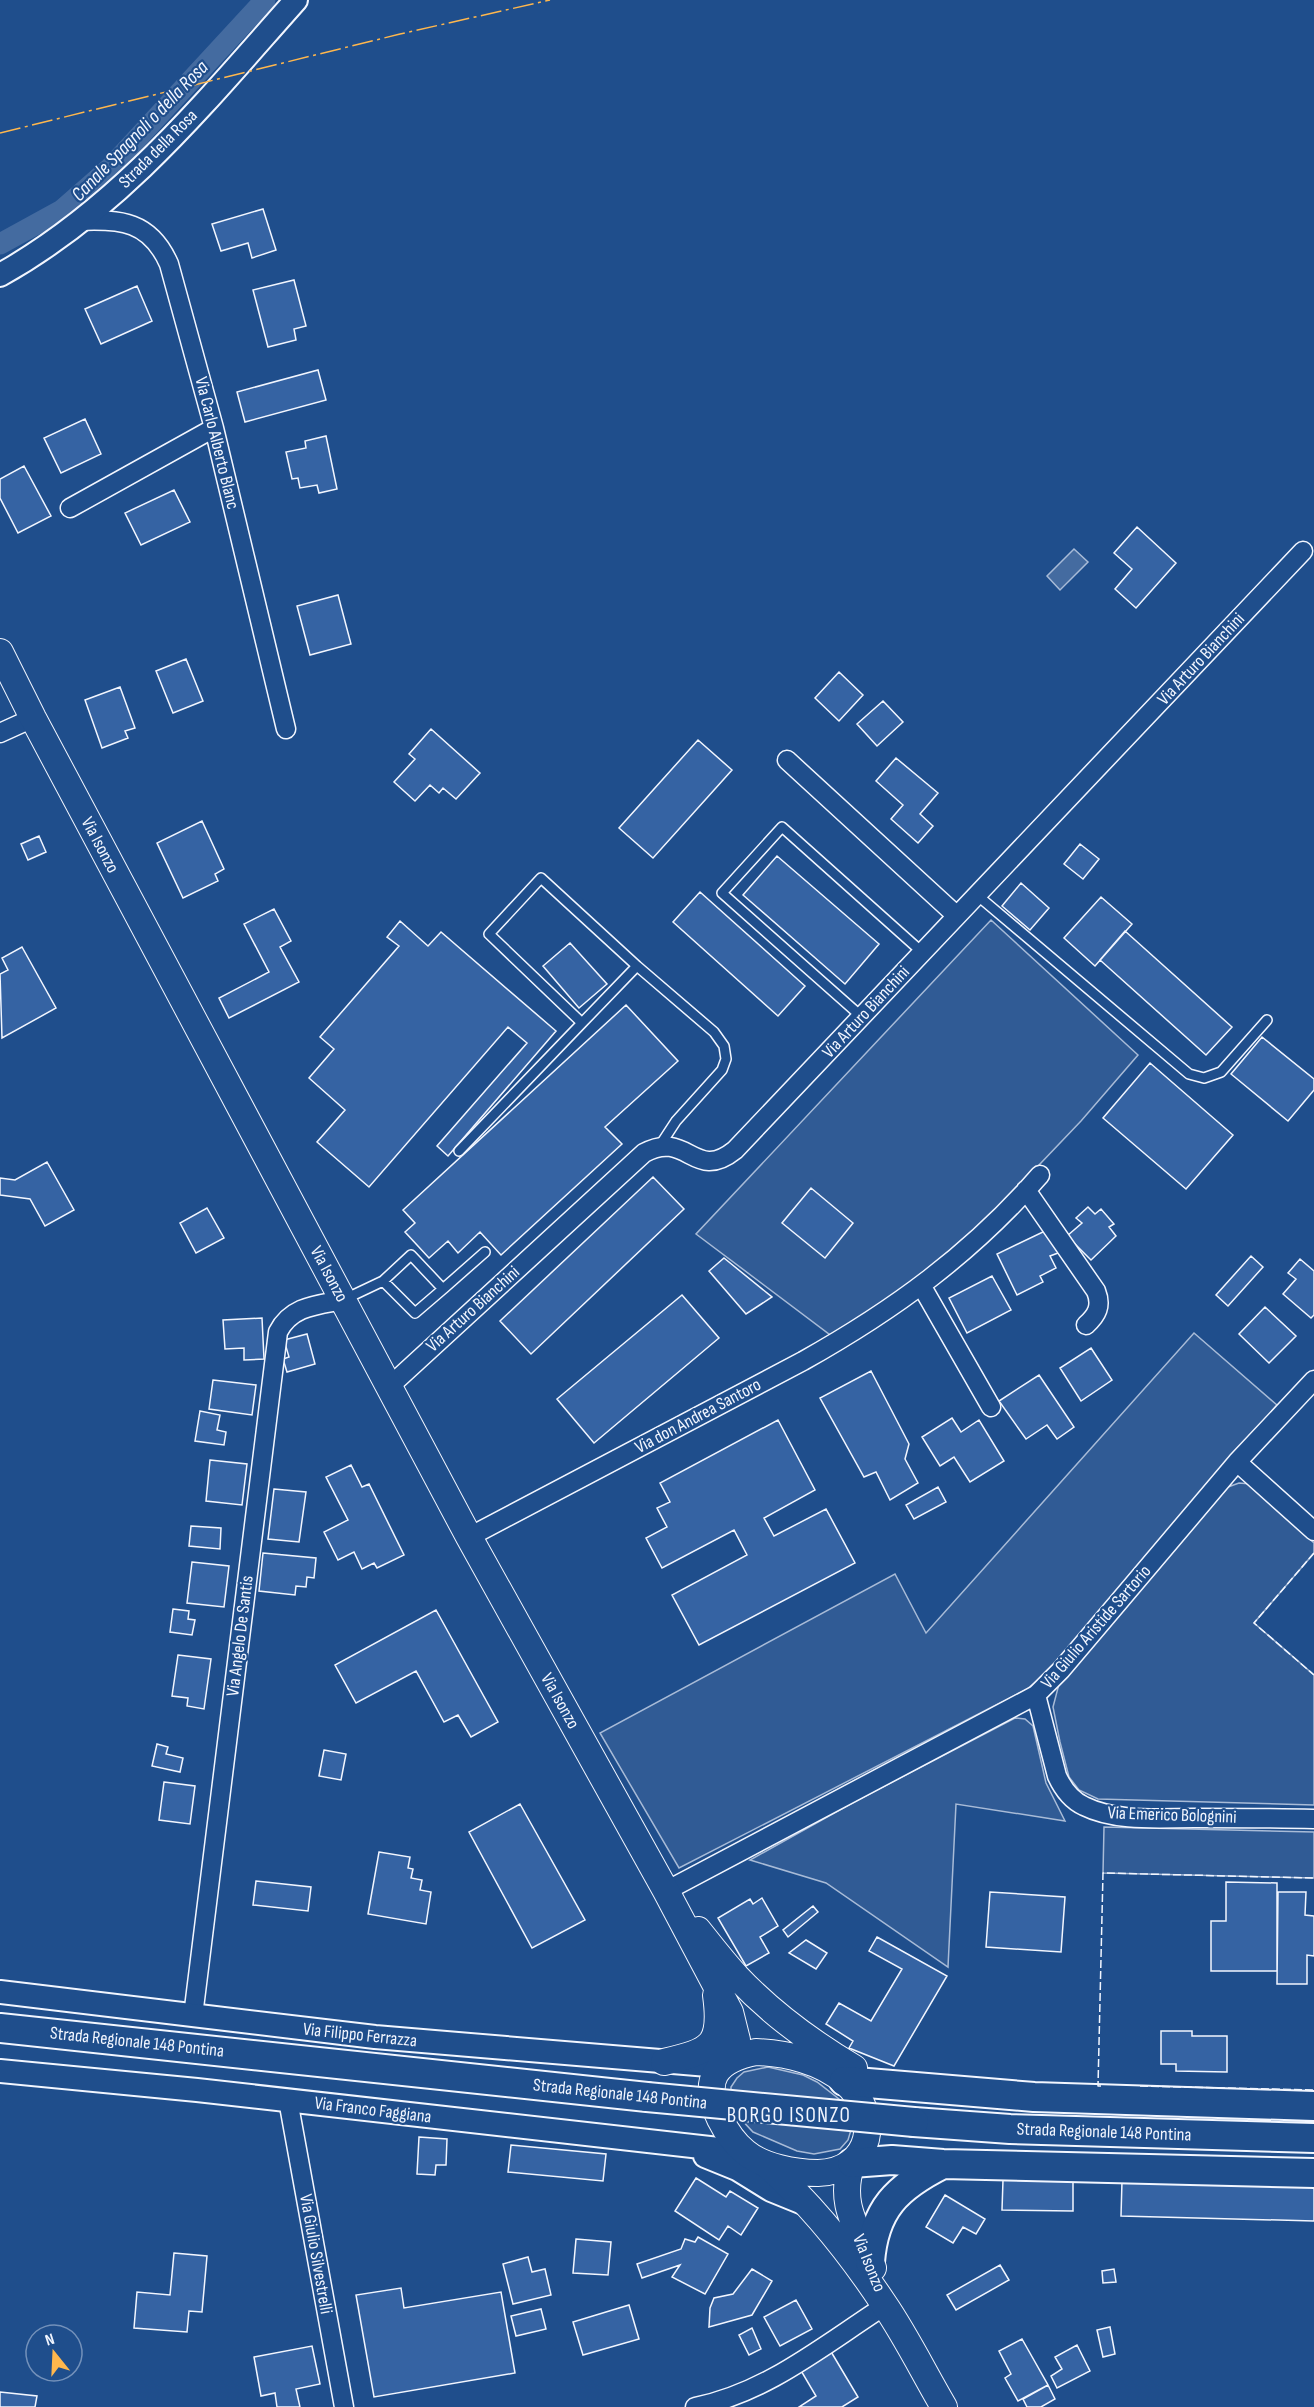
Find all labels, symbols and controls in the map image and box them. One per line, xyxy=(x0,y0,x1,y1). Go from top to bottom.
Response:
water label: Canale Spagnoli o della Rosa xyxy=(67,56,213,206)
street label: Strada della Rosa xyxy=(114,105,202,193)
street label: Via Carlo Alberto Blanc xyxy=(190,375,244,511)
street label: Via Arturo Bianchini xyxy=(1153,609,1249,709)
street label: Via Isonzo xyxy=(77,813,123,877)
street label: Via Arturo Bianchini xyxy=(818,962,914,1062)
street label: Via Isonzo xyxy=(306,1242,352,1306)
street label: Via Arturo Bianchini xyxy=(422,1262,524,1356)
street label: Via don Andrea Santoro xyxy=(631,1374,765,1458)
street label: Via Giulio Aristide Sartorio xyxy=(1037,1561,1155,1693)
street label: Via Angelo De Santis xyxy=(222,1574,258,1698)
street label: Via Isonzo xyxy=(536,1670,584,1732)
street label: Via Emerico Bolognini xyxy=(1107,1802,1237,1828)
street label: Via Filippo Ferrazza xyxy=(302,2019,418,2051)
street label: Strada Regionale 148 Pontina xyxy=(49,2022,225,2062)
street label: Strada Regionale 148 Pontina xyxy=(532,2074,708,2114)
street label: Via Franco Faggiana xyxy=(313,2092,433,2128)
district label: BORGO ISONZO xyxy=(727,2103,851,2128)
street label: Strada Regionale 148 Pontina xyxy=(1016,2118,1192,2146)
street label: Via Giulio Silvestrelli xyxy=(295,2192,337,2316)
street label: Via Isonzo xyxy=(848,2231,890,2295)
north arrow xyxy=(24,2323,84,2383)
text: N xyxy=(43,2330,57,2351)

